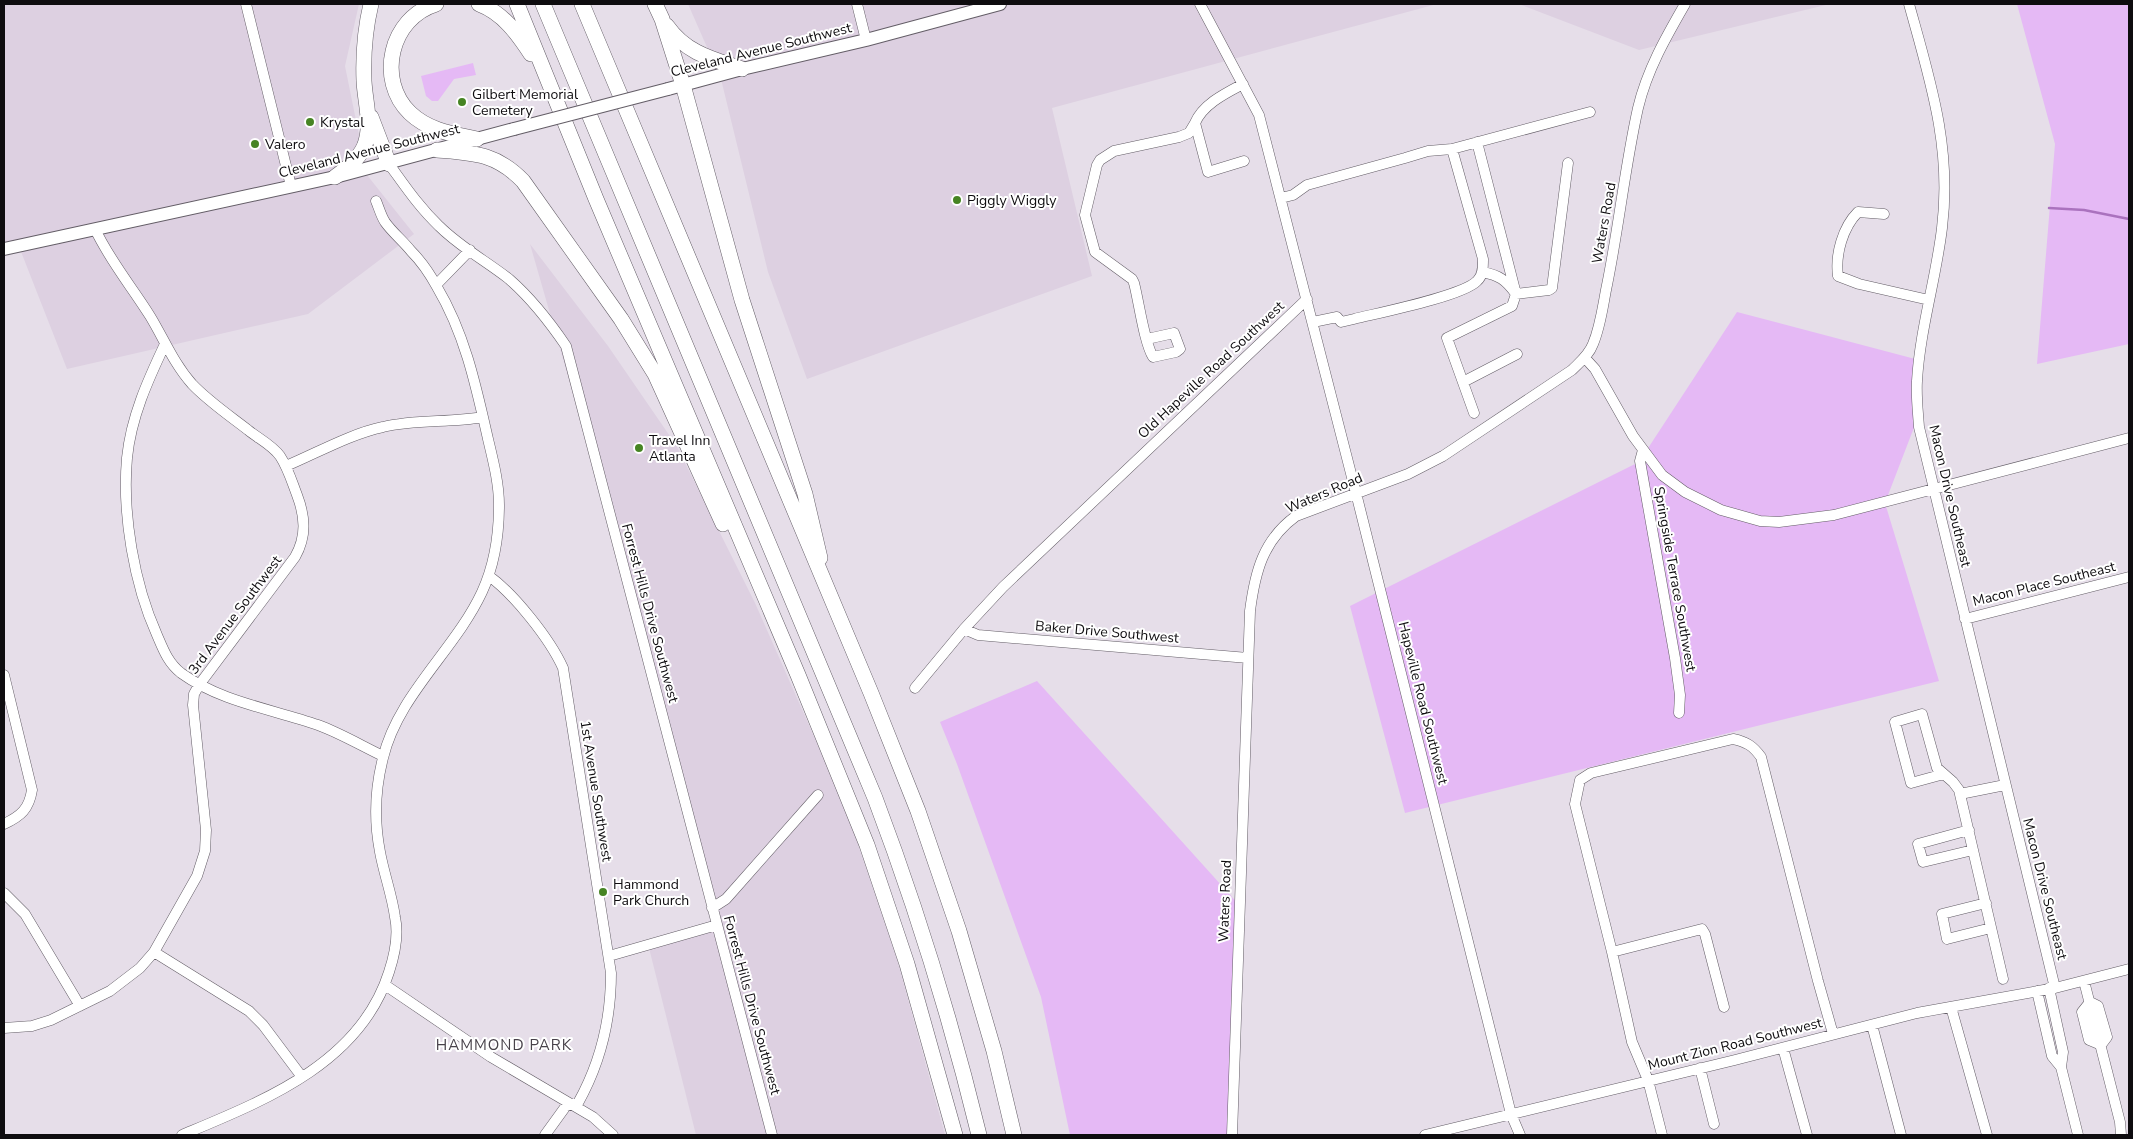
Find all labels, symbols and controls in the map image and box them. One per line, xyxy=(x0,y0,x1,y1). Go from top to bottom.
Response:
street label: Cleveland Avenue Southwest xyxy=(669,18,853,82)
place label: Gilbert Memorial Cemetery xyxy=(472,85,579,120)
marker: Gilbert Memorial Cemetery xyxy=(456,96,468,108)
place label: Krystal xyxy=(320,113,365,132)
marker: Krystal xyxy=(304,116,316,128)
street label: Cleveland Avenue Southwest xyxy=(277,119,461,183)
place label: Valero xyxy=(264,135,306,154)
marker: Valero xyxy=(249,138,261,150)
street label: Waters Road xyxy=(1588,181,1620,265)
place label: Piggly Wiggly xyxy=(967,191,1057,210)
marker: Piggly Wiggly xyxy=(951,194,963,206)
street label: Old Hapeville Road Southwest xyxy=(1134,297,1288,443)
street label: Macon Drive Southeast xyxy=(1924,423,1976,569)
place label: Travel Inn Atlanta xyxy=(649,431,710,466)
marker: Travel Inn Atlanta xyxy=(633,442,645,454)
street label: Waters Road xyxy=(1282,468,1366,518)
street label: Springside Terrace Southwest xyxy=(1649,485,1701,673)
street label: Forrest Hills Drive Southwest xyxy=(617,521,683,705)
street label: 3rd Avenue Southwest xyxy=(184,552,286,678)
street label: Macon Place Southeast xyxy=(1971,557,2117,611)
street label: Baker Drive Southwest xyxy=(1034,616,1180,648)
street label: Hapeville Road Southwest xyxy=(1394,620,1452,787)
street label: 1st Avenue Southwest xyxy=(575,719,617,863)
street label: Macon Drive Southeast xyxy=(2018,816,2072,962)
street label: Waters Road xyxy=(1214,860,1236,942)
place label: Hammond Park Church xyxy=(613,875,689,910)
marker: Hammond Park Church xyxy=(597,886,609,898)
street label: Forrest Hills Drive Southwest xyxy=(719,913,785,1097)
street label: Mount Zion Road Southwest xyxy=(1646,1013,1824,1075)
district label: HAMMOND PARK xyxy=(436,1035,572,1055)

